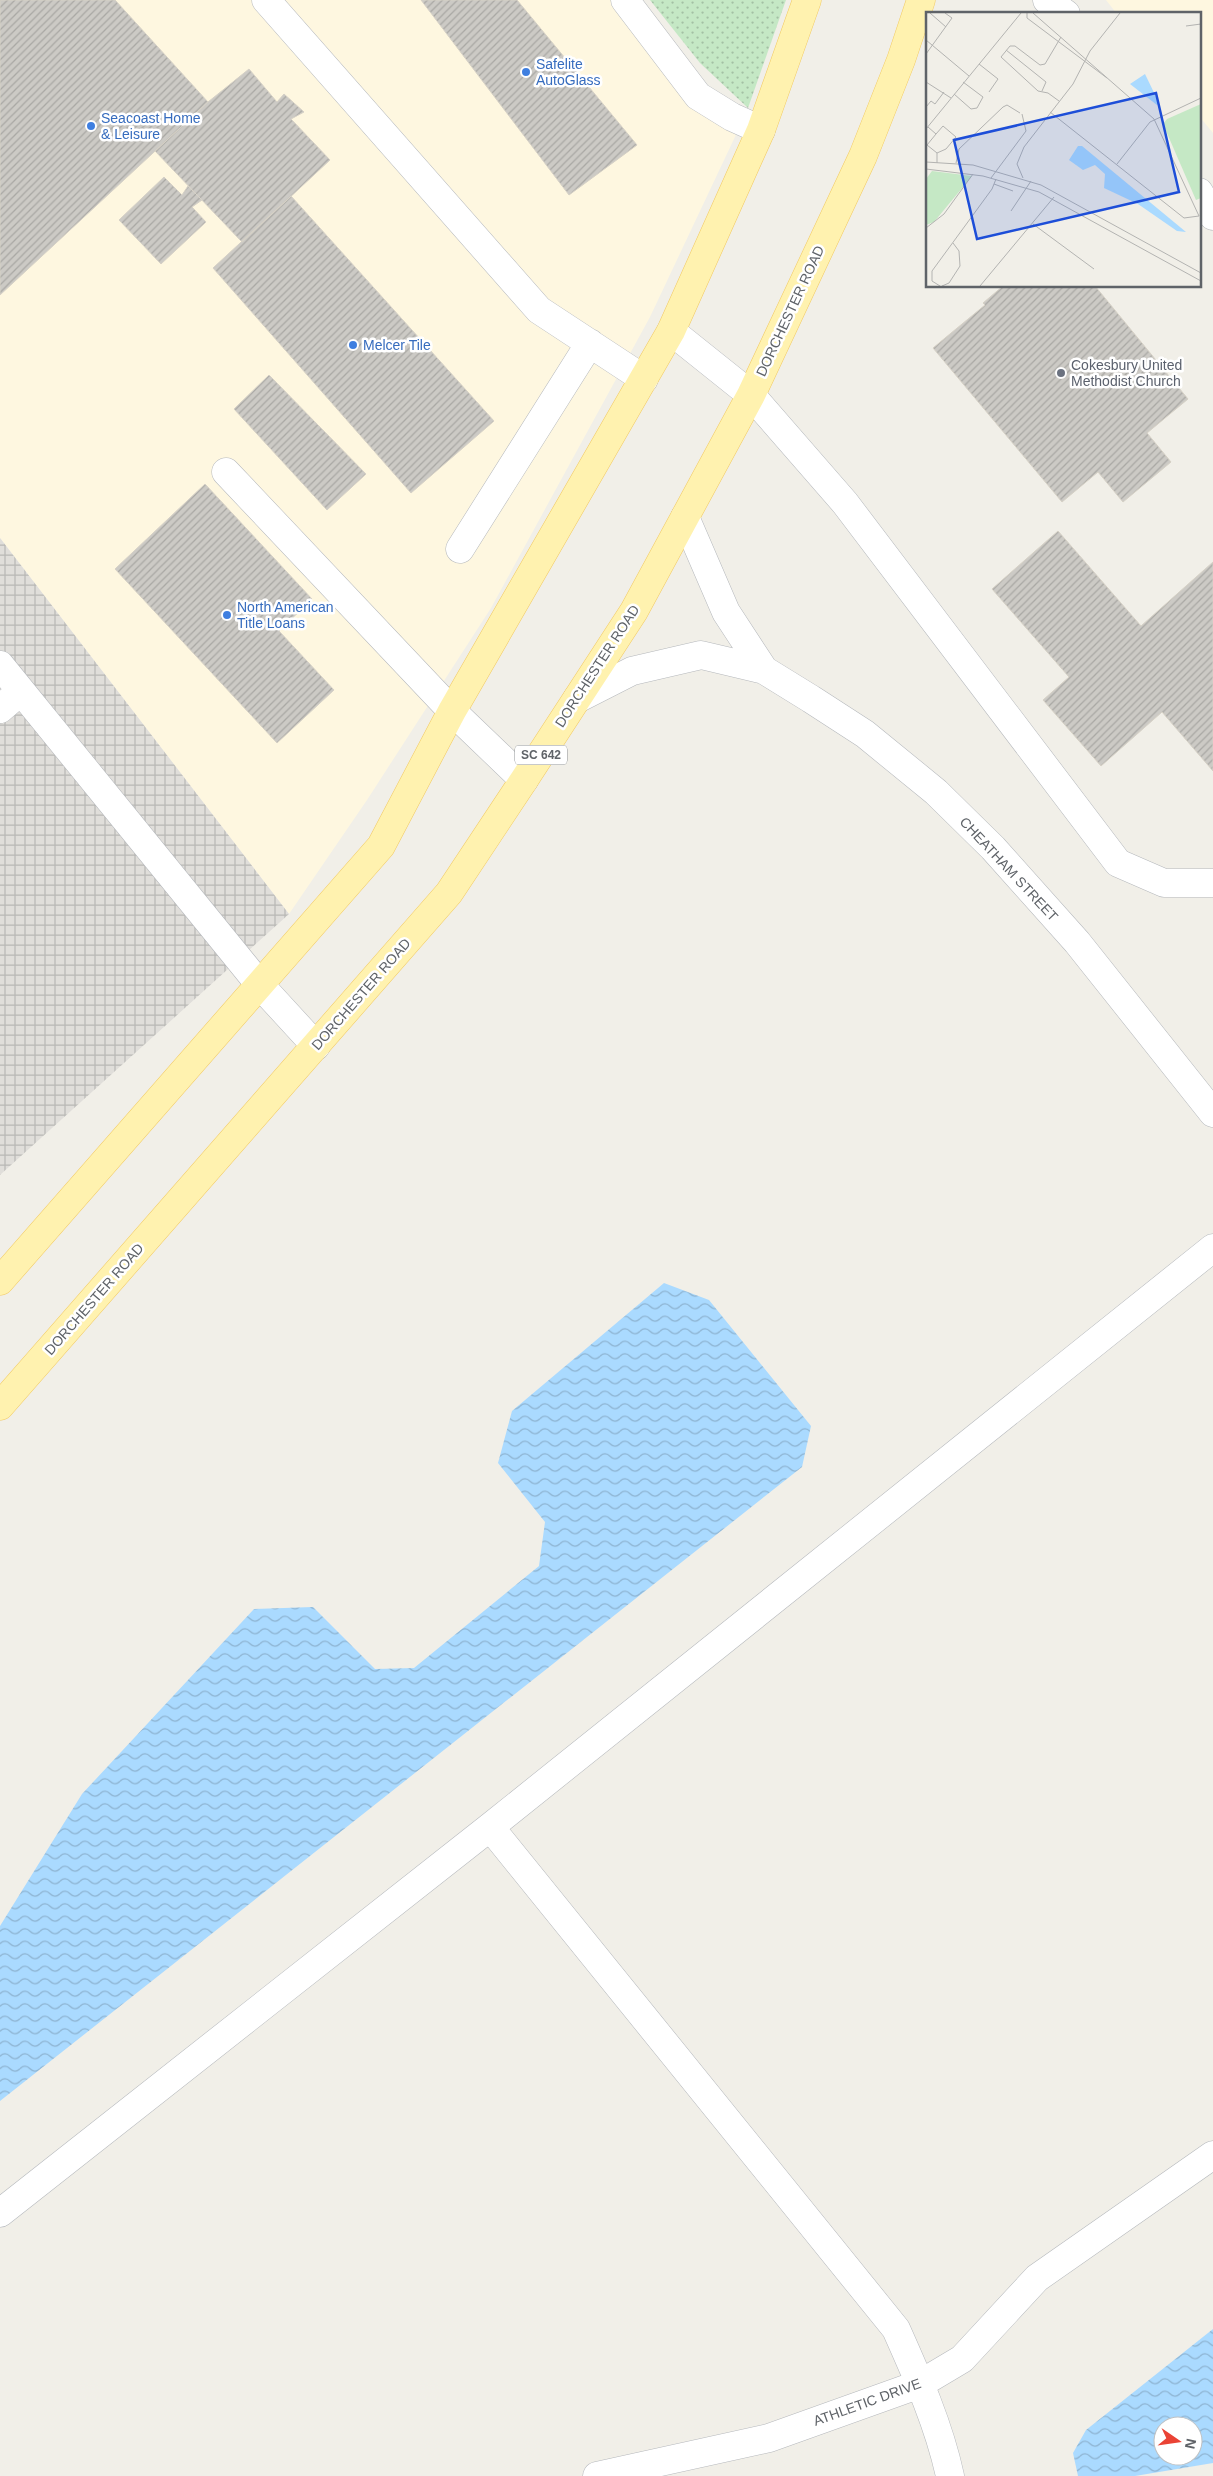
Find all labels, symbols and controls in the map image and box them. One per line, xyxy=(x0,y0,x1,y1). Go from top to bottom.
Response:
inset map xyxy=(926,12,1200,288)
place label: Safelite AutoGlass xyxy=(536,56,601,88)
marker: Safelite AutoGlass xyxy=(520,66,532,78)
place label: Seacoast Home & Leisure xyxy=(101,110,201,142)
marker: Seacoast Home & Leisure xyxy=(85,120,97,132)
street label: DORCHESTER ROAD xyxy=(753,243,827,379)
place label: Melcer Tile xyxy=(363,337,431,353)
marker: Melcer Tile xyxy=(347,339,359,351)
place label: Cokesbury United Methodist Church xyxy=(1071,357,1182,389)
marker: Cokesbury United Methodist Church xyxy=(1055,367,1067,379)
place label: North American Title Loans xyxy=(237,599,333,631)
street label: DORCHESTER ROAD xyxy=(552,602,642,730)
marker: North American Title Loans xyxy=(221,609,233,621)
road number: SC 642 xyxy=(515,746,567,764)
street label: CHEATHAM STREET xyxy=(957,814,1062,925)
street label: DORCHESTER ROAD xyxy=(308,935,414,1053)
street label: DORCHESTER ROAD xyxy=(41,1240,147,1358)
street label: ATHLETIC DRIVE xyxy=(811,2375,923,2429)
north arrow xyxy=(1153,2416,1203,2466)
text: N xyxy=(1182,2437,1200,2451)

